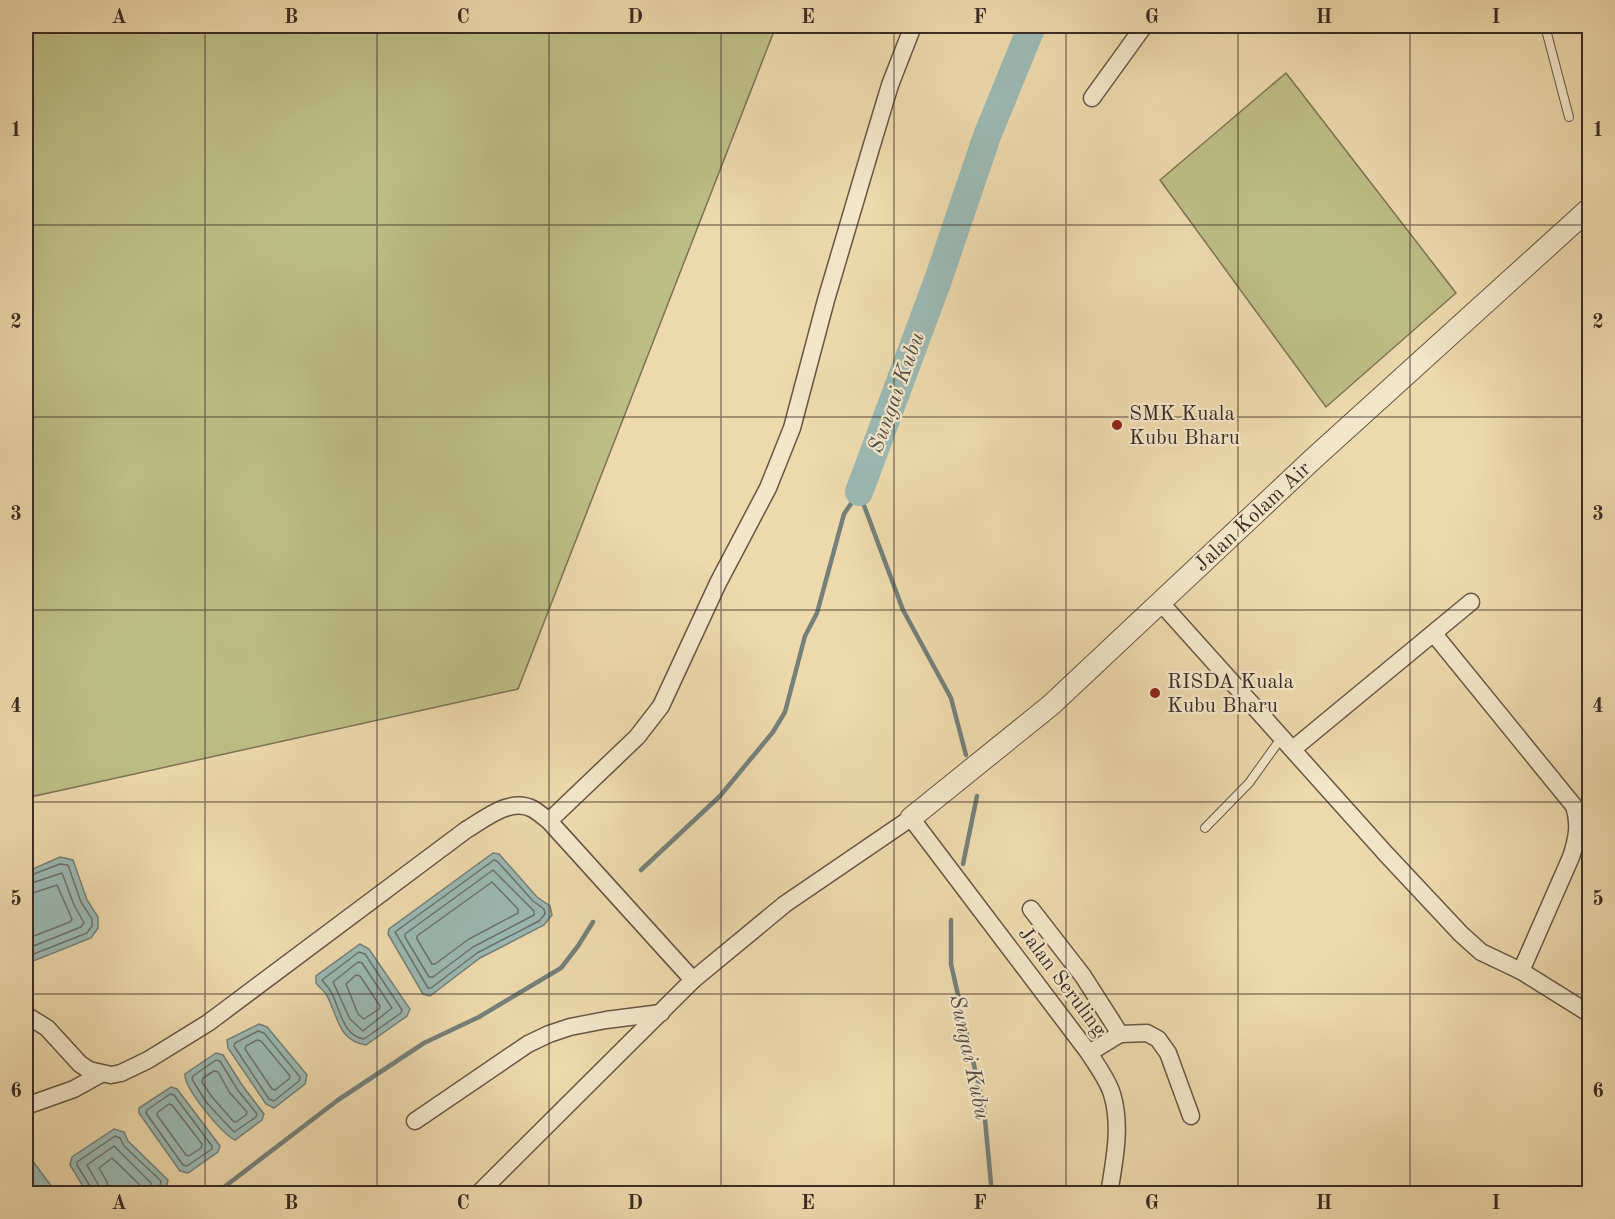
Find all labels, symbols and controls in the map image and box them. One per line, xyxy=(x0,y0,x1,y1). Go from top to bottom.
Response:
text: A xyxy=(111,8,127,28)
text: B xyxy=(284,8,298,28)
text: C xyxy=(456,8,470,28)
text: D xyxy=(627,8,643,28)
text: E xyxy=(801,8,815,28)
text: F xyxy=(973,8,987,28)
text: G xyxy=(1145,8,1159,28)
text: H xyxy=(1316,8,1332,28)
text: I xyxy=(1492,8,1500,28)
text: 1 xyxy=(10,121,22,141)
text: 1 xyxy=(1592,121,1604,141)
text: 2 xyxy=(10,313,22,333)
text: 2 xyxy=(1592,313,1604,333)
water label: Sungai Kubu xyxy=(865,329,929,456)
place label: SMK Kuala Kubu Bharu xyxy=(1129,404,1240,449)
marker: SMK Kuala Kubu Bharu xyxy=(1110,418,1124,432)
street label: Jalan Kolam Air xyxy=(1191,458,1315,576)
text: 3 xyxy=(10,505,22,525)
text: 3 xyxy=(1592,505,1604,525)
place label: RISDA Kuala Kubu Bharu xyxy=(1167,672,1294,717)
marker: RISDA Kuala Kubu Bharu xyxy=(1148,686,1162,700)
text: 4 xyxy=(10,697,22,717)
text: 4 xyxy=(1592,697,1604,717)
text: 5 xyxy=(10,889,22,910)
text: 5 xyxy=(1592,889,1604,910)
street label: Jalan Seruling xyxy=(1014,923,1110,1041)
water label: Sungai Kubu xyxy=(945,993,993,1122)
text: 6 xyxy=(10,1082,22,1102)
text: 6 xyxy=(1592,1082,1604,1102)
text: A xyxy=(111,1194,127,1214)
text: B xyxy=(284,1194,298,1214)
text: C xyxy=(456,1194,470,1214)
text: D xyxy=(627,1194,643,1214)
text: E xyxy=(801,1194,815,1214)
text: F xyxy=(973,1194,987,1214)
text: G xyxy=(1145,1194,1159,1214)
text: H xyxy=(1316,1194,1332,1214)
text: I xyxy=(1492,1194,1500,1214)

